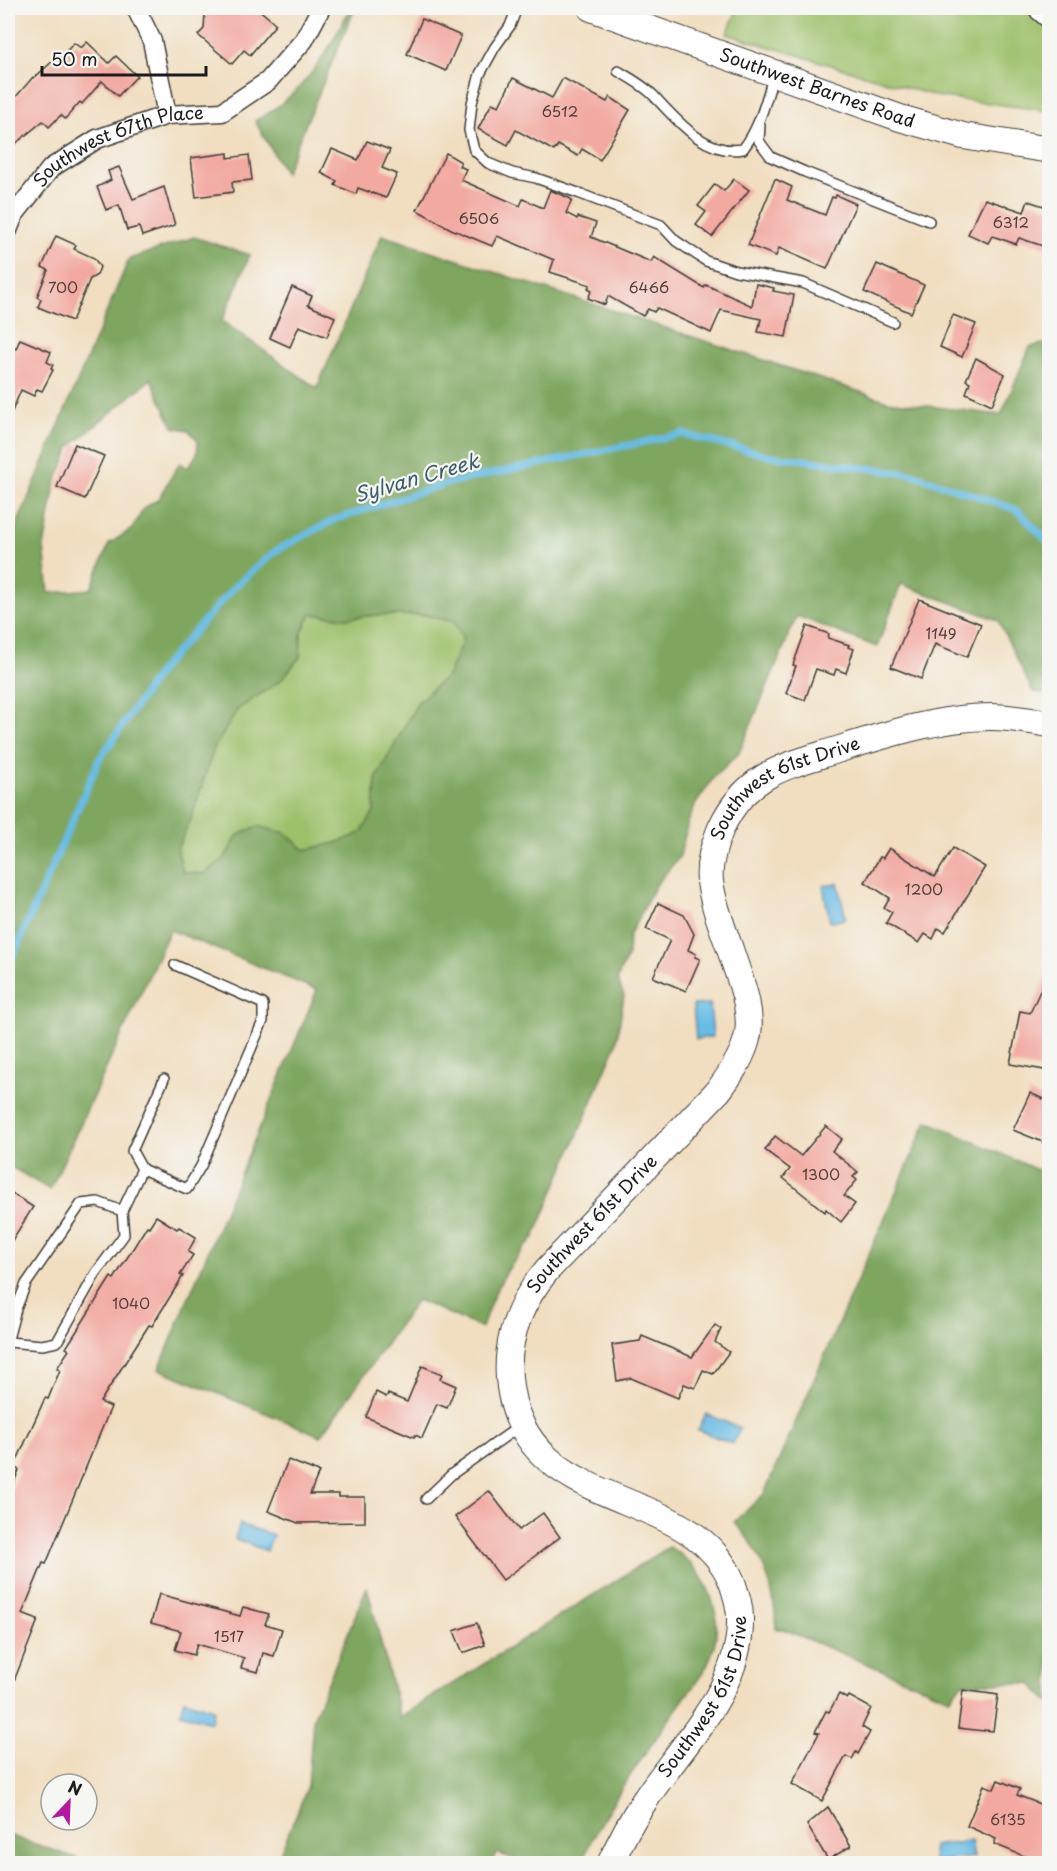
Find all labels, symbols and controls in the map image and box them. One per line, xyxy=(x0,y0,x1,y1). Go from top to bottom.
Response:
scale bar xyxy=(42,39,206,77)
street label: Southwest Barnes Road xyxy=(716,40,918,134)
text: 50 m xyxy=(51,45,98,72)
street label: Southwest 67th Place xyxy=(26,98,205,192)
house number: 6512 xyxy=(542,99,578,122)
house number: 6506 xyxy=(459,206,499,229)
house number: 6312 xyxy=(993,210,1029,233)
house number: 700 xyxy=(48,275,78,298)
house number: 6466 xyxy=(629,275,669,298)
water label: Sylvan Creek xyxy=(351,445,483,509)
house number: 1149 xyxy=(926,621,956,644)
street label: Southwest 61st Drive xyxy=(703,729,863,844)
house number: 1200 xyxy=(905,877,943,900)
street label: Southwest 61st Drive xyxy=(519,1147,663,1298)
house number: 1300 xyxy=(802,1162,840,1185)
house number: 1040 xyxy=(112,1291,150,1314)
street label: Southwest 61st Drive xyxy=(651,1615,752,1783)
house number: 1517 xyxy=(214,1624,244,1647)
north arrow xyxy=(39,1772,99,1832)
text: N xyxy=(65,1774,86,1801)
house number: 6135 xyxy=(990,1807,1026,1830)

